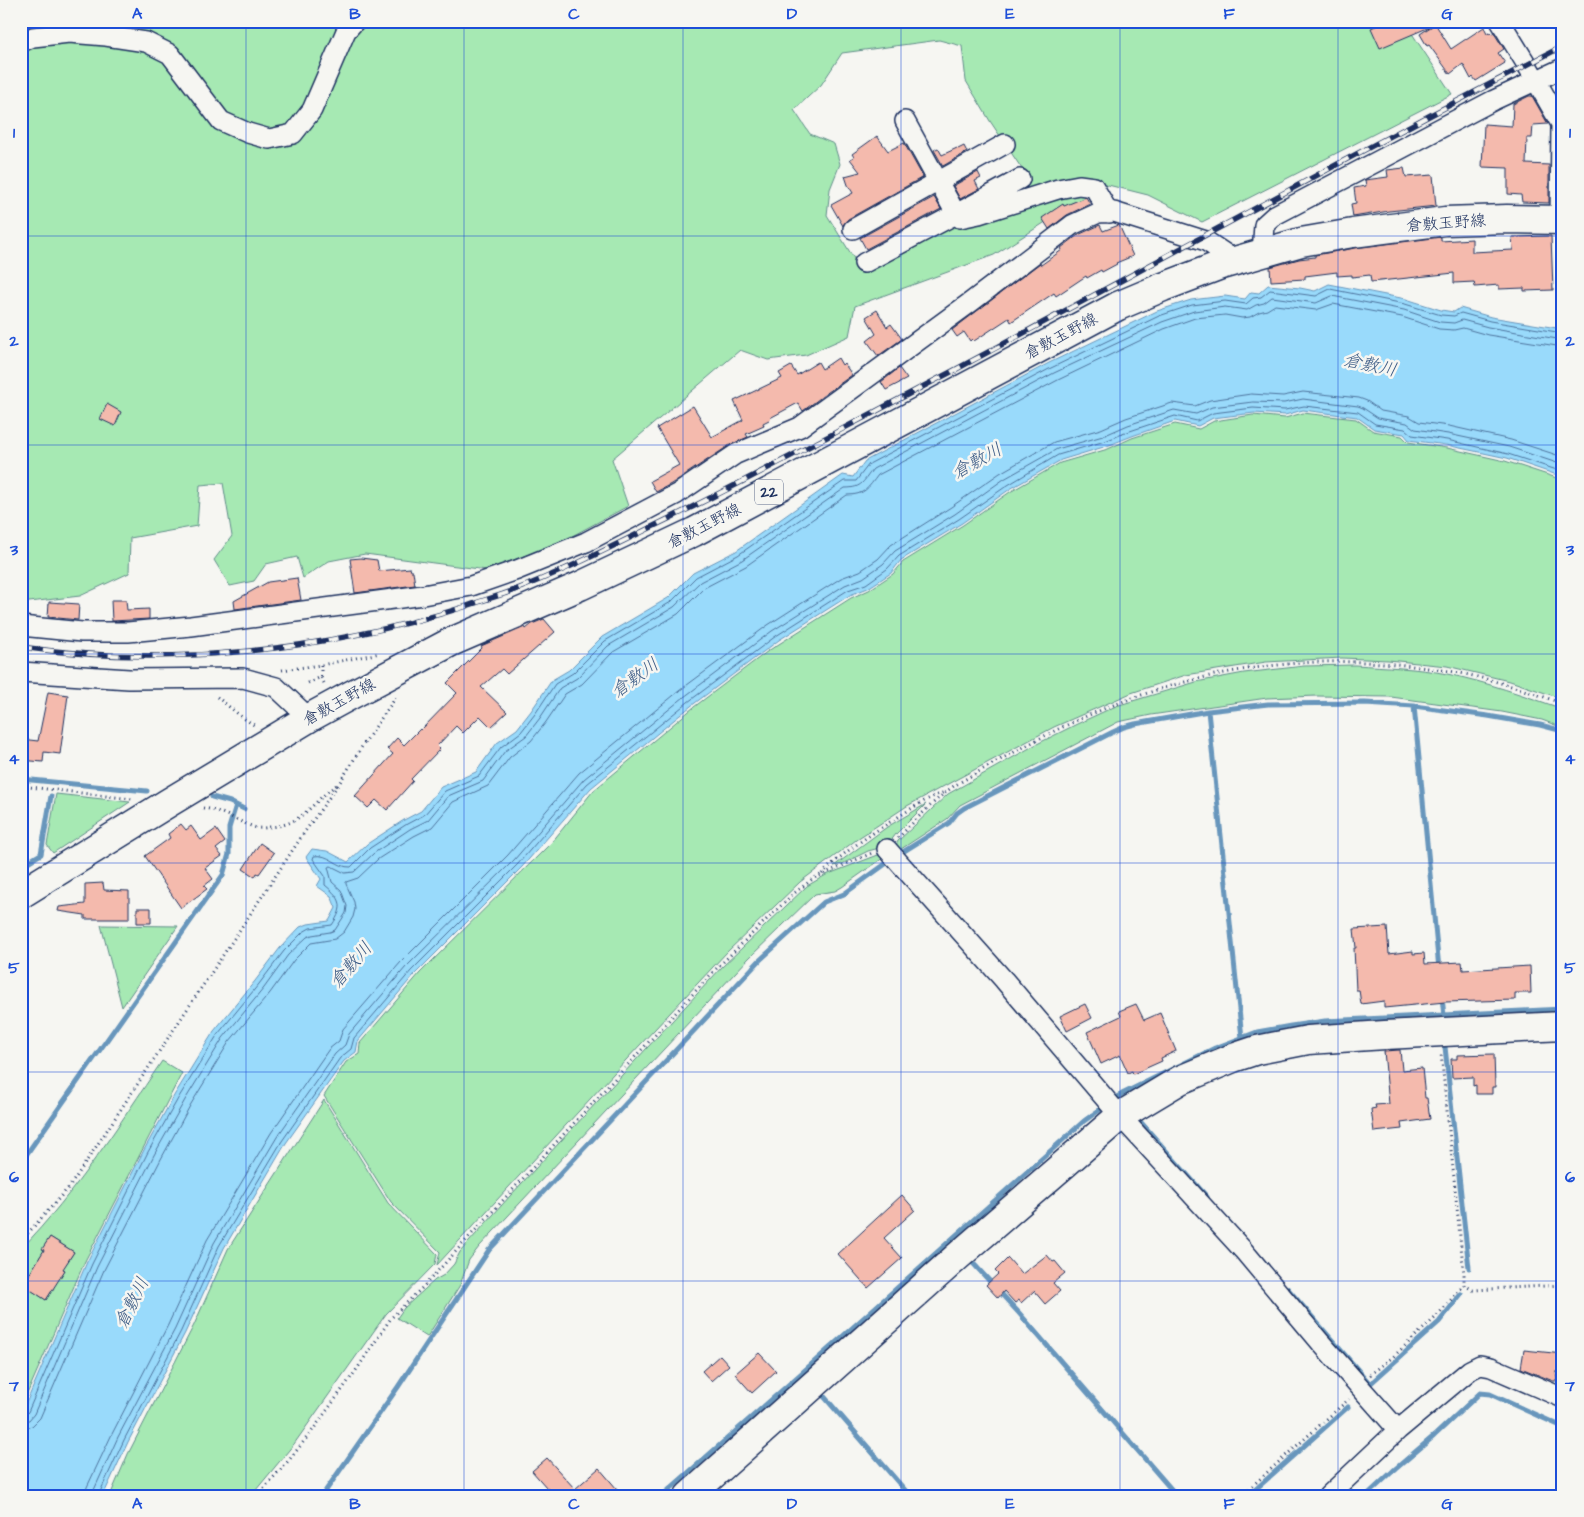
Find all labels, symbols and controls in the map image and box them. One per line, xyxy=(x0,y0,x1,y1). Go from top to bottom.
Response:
text: A xyxy=(132,3,143,25)
text: B xyxy=(349,3,361,25)
text: C xyxy=(568,3,580,25)
text: D xyxy=(787,3,798,25)
text: E xyxy=(1005,3,1015,25)
text: F xyxy=(1223,3,1235,25)
text: G xyxy=(1441,3,1453,25)
text: 1 xyxy=(13,122,16,144)
text: 1 xyxy=(1569,122,1572,144)
street label: 倉敷玉野線 xyxy=(1405,209,1487,237)
street label: 倉敷玉野線 xyxy=(1021,308,1101,364)
text: 2 xyxy=(8,330,19,352)
text: 2 xyxy=(1564,330,1575,352)
water label: 倉敷川 xyxy=(1341,347,1399,383)
water label: 倉敷川 xyxy=(947,437,1007,485)
road number: 22 xyxy=(755,480,783,504)
street label: 倉敷玉野線 xyxy=(663,498,745,554)
text: 3 xyxy=(9,539,19,561)
text: 3 xyxy=(1565,539,1575,561)
water label: 倉敷川 xyxy=(606,652,664,704)
street label: 倉敷玉野線 xyxy=(299,673,379,731)
text: 4 xyxy=(9,748,20,770)
text: 4 xyxy=(1565,748,1576,770)
water label: 倉敷川 xyxy=(324,936,378,994)
text: 5 xyxy=(8,957,20,979)
text: 5 xyxy=(1564,957,1576,979)
text: 6 xyxy=(9,1166,19,1188)
text: 6 xyxy=(1565,1166,1575,1188)
water label: 倉敷川 xyxy=(109,1273,155,1333)
text: 7 xyxy=(8,1375,19,1397)
text: 7 xyxy=(1564,1375,1575,1397)
text: A xyxy=(132,1493,143,1515)
text: B xyxy=(349,1493,361,1515)
text: C xyxy=(568,1493,580,1515)
text: D xyxy=(787,1493,798,1515)
text: E xyxy=(1005,1493,1015,1515)
text: F xyxy=(1223,1493,1235,1515)
text: G xyxy=(1441,1493,1453,1515)

